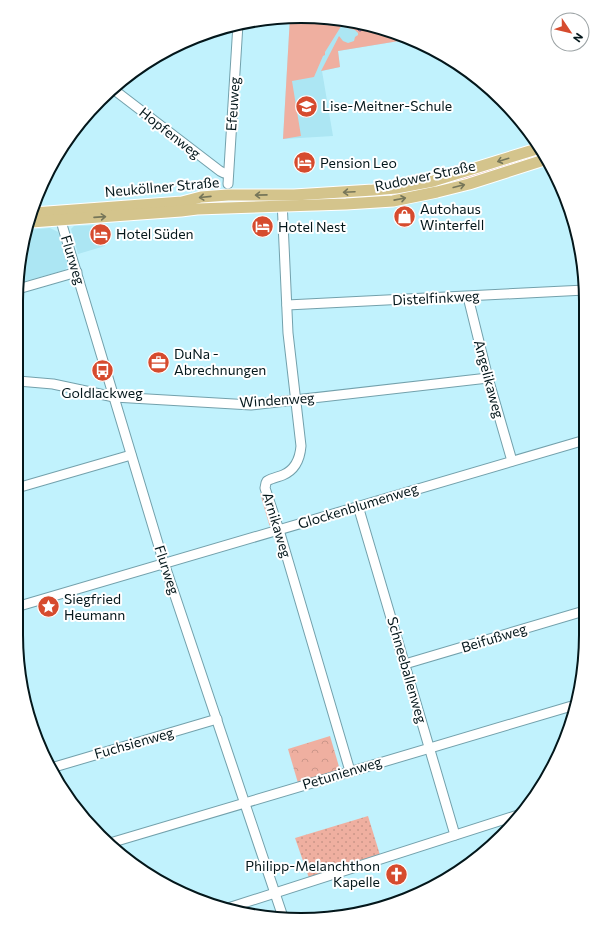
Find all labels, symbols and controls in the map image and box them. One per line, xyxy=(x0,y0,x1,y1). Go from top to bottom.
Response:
north arrow xyxy=(550,12,590,52)
text: N xyxy=(571,31,586,45)
street label: Efeuweg xyxy=(222,76,243,132)
school or university icon: Lise-Meitner-Schule xyxy=(294,93,320,119)
place label: Lise-Meitner-Schule xyxy=(322,97,452,114)
street label: Hopfenweg xyxy=(136,103,205,162)
hotel icon: Pension Leo xyxy=(292,150,318,176)
place label: Pension Leo xyxy=(320,154,397,171)
one-way arrow xyxy=(497,156,509,164)
street label: Rudower Straße xyxy=(373,157,477,194)
street label: Neuköllner Straße xyxy=(104,173,220,200)
one-way arrow xyxy=(452,182,465,190)
one-way arrow xyxy=(343,188,356,195)
one-way arrow xyxy=(255,191,268,199)
one-way arrow xyxy=(199,194,212,201)
one-way arrow xyxy=(393,195,406,203)
place label: Autohaus Winterfell xyxy=(420,200,484,233)
shop icon: Autohaus Winterfell xyxy=(391,204,417,230)
one-way arrow xyxy=(93,213,106,220)
hotel icon: Hotel Nest xyxy=(249,214,275,240)
place label: Hotel Nest xyxy=(278,218,346,235)
hotel icon: Hotel Süden xyxy=(88,221,114,247)
place label: Hotel Süden xyxy=(116,225,194,242)
street label: Flurweg xyxy=(58,233,89,287)
street label: Distelfinkweg xyxy=(392,287,481,308)
street label: Angelikaweg xyxy=(471,338,508,420)
place label: DuNa - Abrechnungen xyxy=(174,345,266,378)
office icon: DuNa - Abrechnungen xyxy=(146,349,172,375)
bus stop icon: Goldlackweg xyxy=(89,358,115,384)
place label: Goldlackweg xyxy=(61,384,143,401)
street label: Windenweg xyxy=(239,388,315,411)
street label: Glockenblumenweg xyxy=(296,479,420,532)
street label: Arnikaweg xyxy=(259,490,296,560)
street label: Flurweg xyxy=(152,543,184,597)
place label: Siegfried Heumann xyxy=(64,590,125,623)
place icon: Siegfried Heumann xyxy=(35,594,61,620)
street label: Schneeballenweg xyxy=(384,615,431,725)
street label: Beifußweg xyxy=(459,619,529,656)
street label: Fuchsienweg xyxy=(92,723,176,762)
street label: Petunienweg xyxy=(300,752,384,793)
place label: Philipp-Melanchthon Kapelle xyxy=(245,857,380,890)
church icon: Philipp-Melanchthon Kapelle xyxy=(383,861,409,887)

